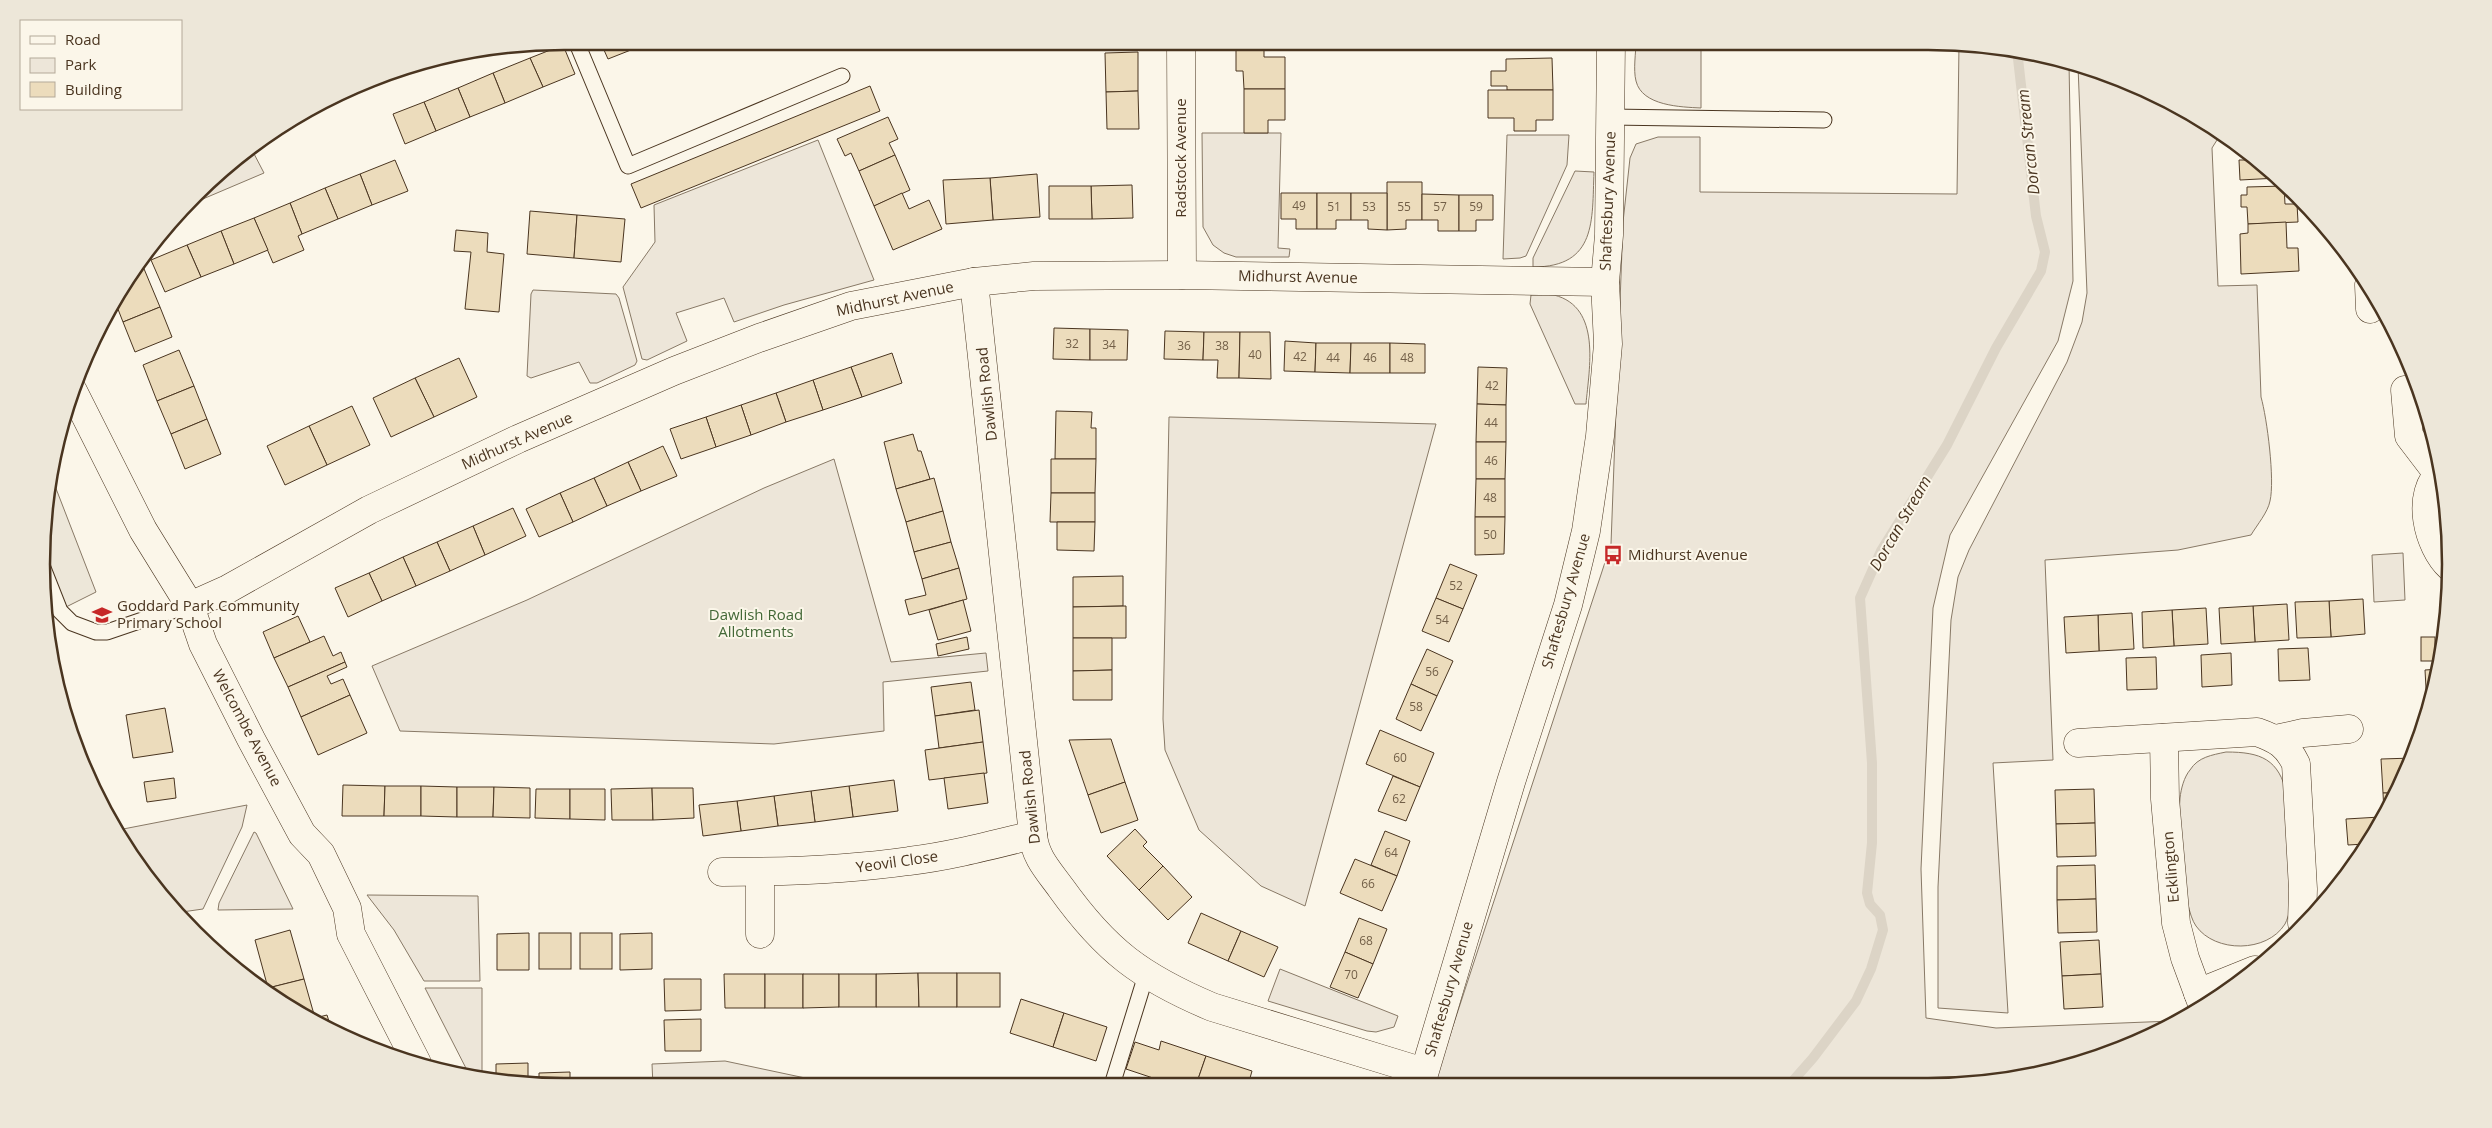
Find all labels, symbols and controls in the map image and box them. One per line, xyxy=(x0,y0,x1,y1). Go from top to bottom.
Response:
legend xyxy=(20,20,182,110)
text: Road xyxy=(65,29,101,49)
text: Park xyxy=(65,54,96,74)
text: Building xyxy=(65,79,122,99)
water label: Dorcan Stream xyxy=(2011,88,2044,196)
street label: Radstock Avenue xyxy=(1170,98,1190,218)
street label: Shaftesbury Avenue xyxy=(1595,131,1619,271)
house number: 49 xyxy=(1292,197,1306,214)
house number: 51 xyxy=(1327,198,1341,215)
house number: 53 xyxy=(1362,198,1376,215)
house number: 55 xyxy=(1397,198,1411,215)
house number: 57 xyxy=(1433,198,1447,215)
house number: 59 xyxy=(1469,198,1483,215)
street label: Midhurst Avenue xyxy=(1238,265,1358,287)
street label: Midhurst Avenue xyxy=(834,276,955,320)
house number: 32 xyxy=(1065,335,1079,352)
house number: 34 xyxy=(1102,336,1116,353)
house number: 36 xyxy=(1177,337,1191,354)
house number: 38 xyxy=(1215,337,1229,354)
street label: Dawlish Road xyxy=(971,346,1001,442)
house number: 40 xyxy=(1248,346,1262,363)
house number: 42 xyxy=(1293,348,1307,365)
house number: 44 xyxy=(1326,349,1340,366)
house number: 46 xyxy=(1363,349,1377,366)
house number: 48 xyxy=(1400,349,1414,366)
house number: 42 xyxy=(1485,377,1499,394)
street label: Midhurst Avenue xyxy=(458,407,575,474)
house number: 44 xyxy=(1484,414,1498,431)
house number: 46 xyxy=(1484,452,1498,469)
water label: Dorcan Stream xyxy=(1864,471,1936,575)
house number: 48 xyxy=(1483,489,1497,506)
house number: 50 xyxy=(1483,526,1497,543)
street label: Shaftesbury Avenue xyxy=(1536,531,1594,671)
bus stop icon: Midhurst Avenue xyxy=(1602,544,1624,566)
place label: Midhurst Avenue xyxy=(1628,544,1748,564)
house number: 52 xyxy=(1449,577,1463,594)
place label: Goddard Park Community Primary School xyxy=(117,595,300,632)
school or university icon: Goddard Park Community Primary School xyxy=(91,604,113,626)
park label: Dawlish Road Allotments xyxy=(709,604,803,641)
house number: 54 xyxy=(1435,611,1449,628)
house number: 56 xyxy=(1425,663,1439,680)
street label: Welcombe Avenue xyxy=(209,665,287,790)
house number: 58 xyxy=(1409,698,1423,715)
street label: Dawlish Road xyxy=(1014,749,1044,845)
house number: 60 xyxy=(1393,749,1407,766)
house number: 62 xyxy=(1392,790,1406,807)
street label: Ecklington xyxy=(2157,830,2183,904)
house number: 64 xyxy=(1384,844,1398,861)
street label: Yeovil Close xyxy=(855,845,939,877)
house number: 66 xyxy=(1361,875,1375,892)
street label: Shaftesbury Avenue xyxy=(1419,919,1477,1059)
house number: 68 xyxy=(1359,932,1373,949)
house number: 70 xyxy=(1344,966,1358,983)

